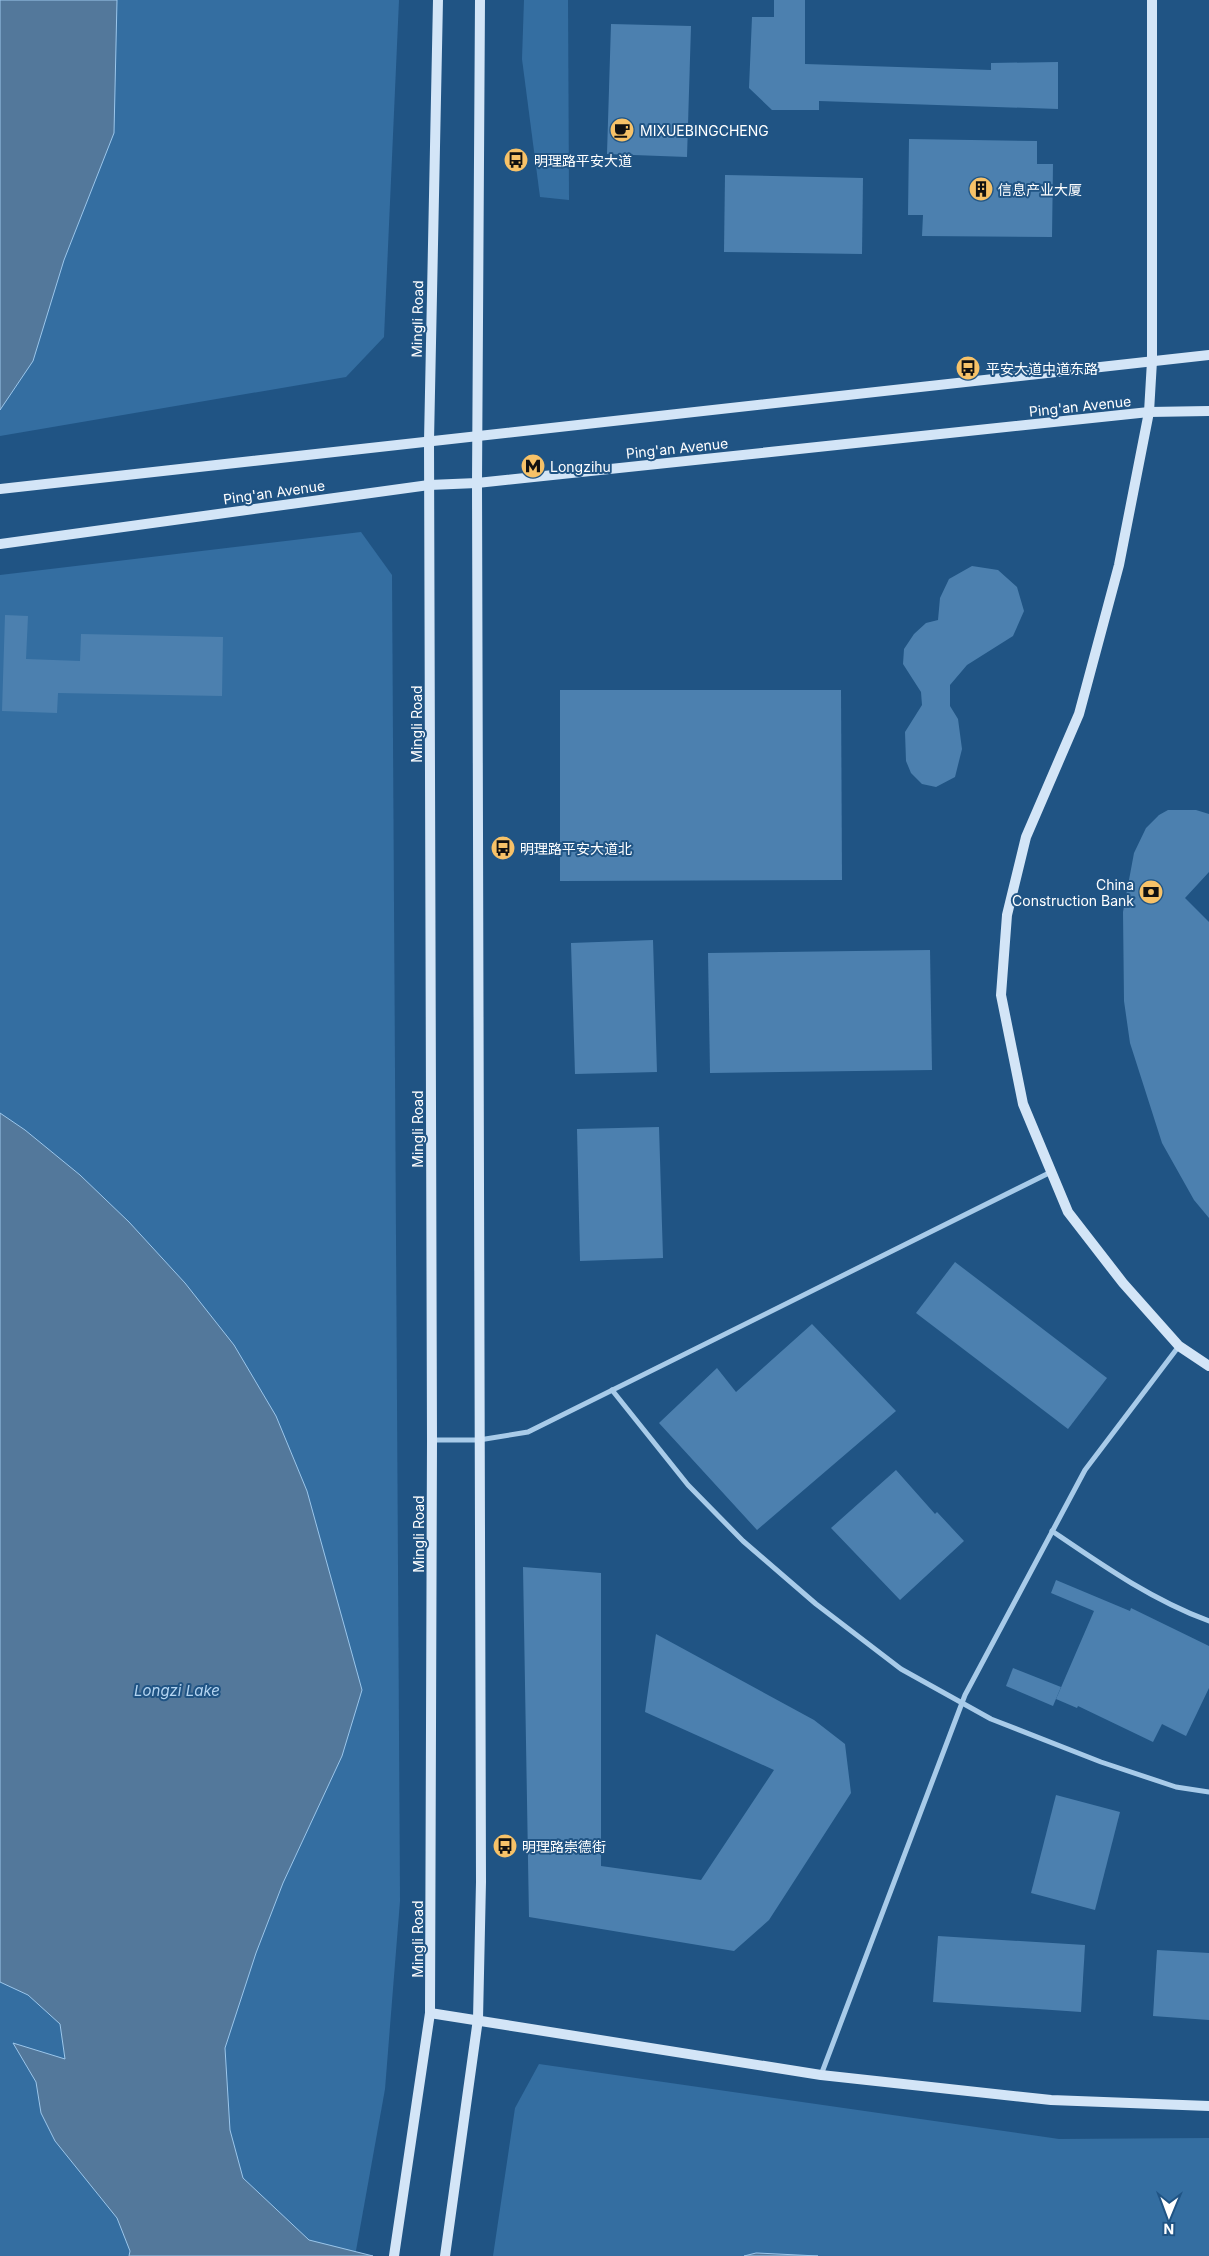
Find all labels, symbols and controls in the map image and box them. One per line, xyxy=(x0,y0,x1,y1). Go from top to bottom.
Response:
cafe icon: MIXUEBINGCHENG xyxy=(609,117,635,143)
place label: MIXUEBINGCHENG xyxy=(640,122,769,139)
bus stop icon: 明理路平安大道 xyxy=(503,147,529,173)
place label: 明理路平安大道 xyxy=(534,152,632,169)
building icon: 信息产业大厦 xyxy=(968,176,994,202)
place label: 信息产业大厦 xyxy=(998,181,1082,198)
street label: Mingli Road xyxy=(408,280,426,358)
bus stop icon: 平安大道中道东路 xyxy=(955,355,981,381)
place label: 平安大道中道东路 xyxy=(986,360,1098,377)
street label: Ping'an Avenue xyxy=(1028,392,1132,420)
street label: Ping'an Avenue xyxy=(625,434,729,462)
metro station icon: Longzihu xyxy=(520,453,546,479)
place label: Longzihu xyxy=(550,458,611,475)
street label: Ping'an Avenue xyxy=(222,476,326,508)
street label: Mingli Road xyxy=(408,685,425,763)
bus stop icon: 明理路平安大道北 xyxy=(490,835,516,861)
place label: 明理路平安大道北 xyxy=(520,840,632,857)
place label: China Construction Bank xyxy=(1012,876,1134,909)
bank icon: China Construction Bank xyxy=(1138,879,1164,905)
street label: Mingli Road xyxy=(409,1090,426,1168)
street label: Mingli Road xyxy=(410,1495,427,1573)
water label: Longzi Lake xyxy=(134,1681,220,1700)
bus stop icon: 明理路崇德街 xyxy=(492,1833,518,1859)
place label: 明理路崇德街 xyxy=(522,1838,606,1855)
street label: Mingli Road xyxy=(409,1900,426,1978)
north arrow xyxy=(1144,2191,1194,2241)
text: N xyxy=(1163,2221,1174,2238)

